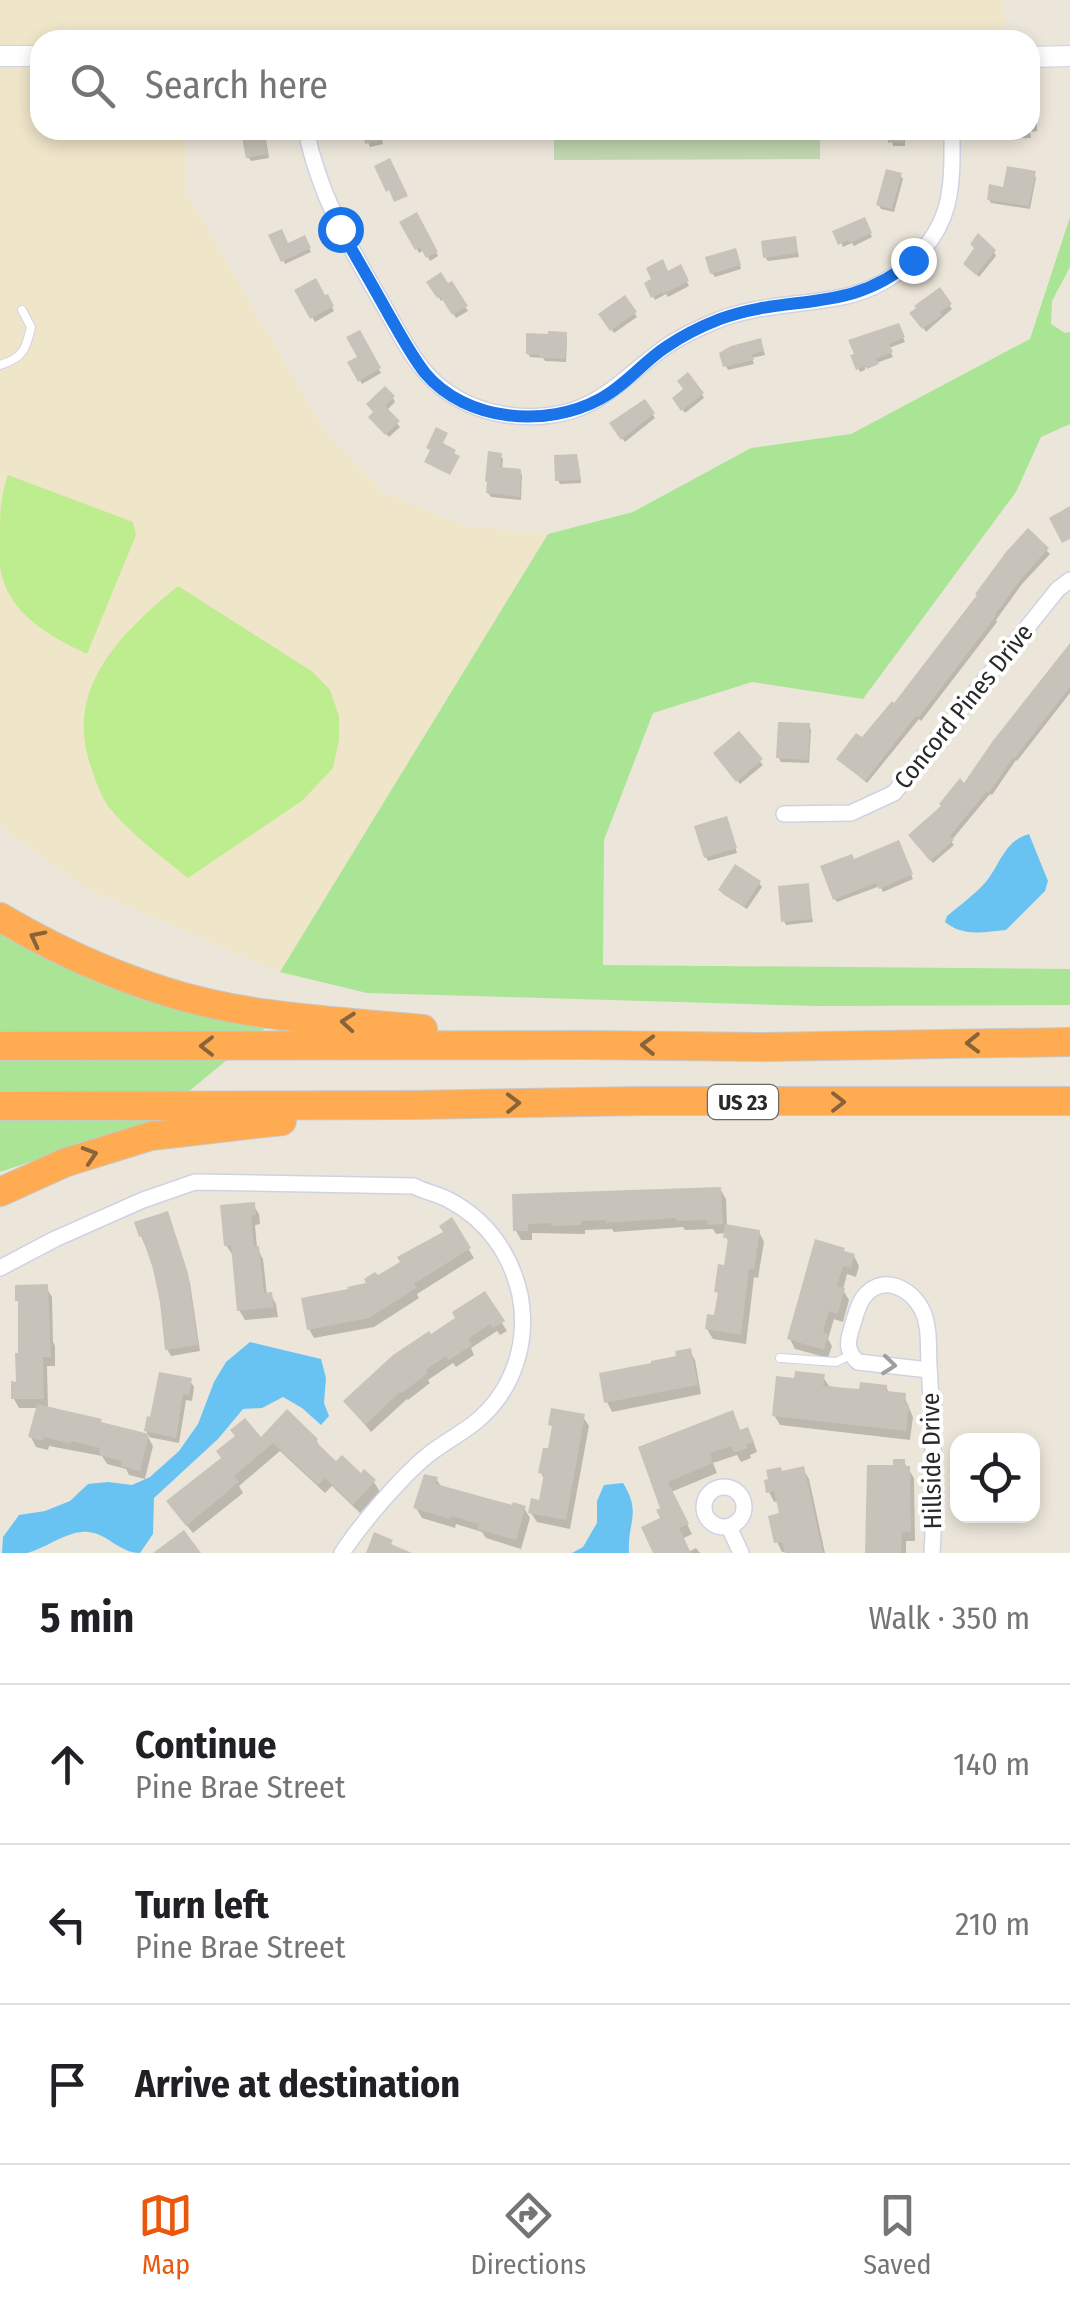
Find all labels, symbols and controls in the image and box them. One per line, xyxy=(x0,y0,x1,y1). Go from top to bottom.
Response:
search box xyxy=(30,30,1040,140)
icon: search xyxy=(65,58,120,113)
text: Search here xyxy=(145,62,328,108)
route start xyxy=(318,207,364,253)
route end xyxy=(891,238,937,284)
street label: Concord Pines Drive xyxy=(888,618,1039,795)
one-way arrow xyxy=(29,930,47,950)
one-way arrow xyxy=(339,1012,355,1033)
one-way arrow xyxy=(964,1032,980,1054)
one-way arrow xyxy=(198,1035,214,1057)
one-way arrow xyxy=(639,1035,655,1056)
road number: US 23 xyxy=(708,1085,778,1119)
one-way arrow xyxy=(830,1091,846,1113)
one-way arrow xyxy=(506,1092,521,1114)
one-way arrow xyxy=(81,1146,98,1167)
one-way arrow xyxy=(882,1354,898,1375)
street label: Hillside Drive xyxy=(916,1393,948,1529)
map controls xyxy=(950,1433,1040,1523)
button: locate xyxy=(950,1433,1040,1523)
text: 5 min xyxy=(40,1593,134,1643)
text: Walk · 350 m xyxy=(869,1599,1030,1637)
text: Continue xyxy=(135,1722,276,1768)
icon: ahead xyxy=(40,1737,95,1792)
text: 140 m xyxy=(953,1745,1030,1783)
text: Pine Brae Street xyxy=(135,1768,345,1806)
text: Turn left xyxy=(135,1882,269,1928)
icon: left xyxy=(40,1897,95,1952)
text: 210 m xyxy=(955,1905,1030,1943)
text: Pine Brae Street xyxy=(135,1928,345,1966)
icon: arrive xyxy=(40,2057,95,2112)
text: Arrive at destination xyxy=(135,2061,460,2107)
tab: Map xyxy=(138,2188,193,2281)
tab: Directions xyxy=(470,2188,586,2281)
tab: Saved xyxy=(863,2188,932,2281)

